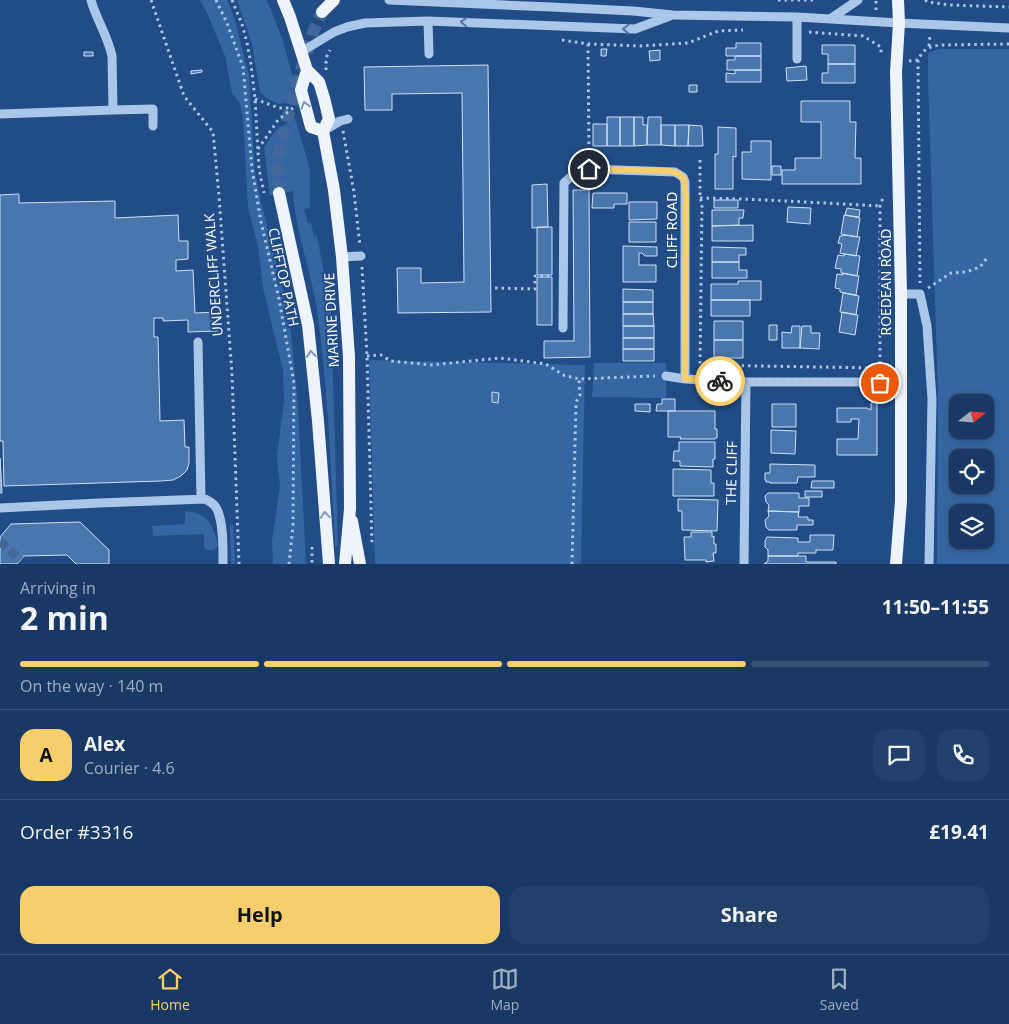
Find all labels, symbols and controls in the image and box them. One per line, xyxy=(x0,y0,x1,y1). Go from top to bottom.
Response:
one-way arrow xyxy=(460,17,468,27)
one-way arrow xyxy=(622,23,630,34)
one-way arrow xyxy=(301,101,311,109)
pin xyxy=(568,148,610,190)
icon: home xyxy=(575,155,603,183)
street label: CLIFF ROAD xyxy=(662,192,681,268)
street label: UNDERCLIFF WALK xyxy=(199,213,227,337)
street label: CLIFFTOP PATH xyxy=(264,226,304,328)
street label: ROEDEAN ROAD xyxy=(876,229,895,335)
street label: MARINE DRIVE xyxy=(319,272,343,368)
one-way arrow xyxy=(306,349,317,357)
courier xyxy=(695,356,745,406)
pin xyxy=(859,362,901,404)
icon: bike xyxy=(706,367,734,395)
icon: bag xyxy=(866,369,894,397)
north arrow xyxy=(949,394,994,439)
map controls xyxy=(949,394,994,549)
street label: THE CLIFF xyxy=(721,441,741,505)
button: locate xyxy=(949,449,994,494)
button: layers xyxy=(949,504,994,549)
one-way arrow xyxy=(320,511,331,519)
text: Arriving in xyxy=(20,577,96,599)
text: 11:50–11:55 xyxy=(882,594,989,620)
text: 2 min xyxy=(20,596,109,639)
text: On the way · 140 m xyxy=(20,675,163,697)
button: chat xyxy=(873,729,925,781)
button: phone xyxy=(937,729,989,781)
text: Alex xyxy=(84,731,125,757)
text: A xyxy=(39,742,53,768)
text: Courier · 4.6 xyxy=(84,757,175,779)
text: Order #3316 xyxy=(20,819,133,845)
text: £19.41 xyxy=(929,819,989,845)
button: Help xyxy=(20,886,500,944)
button: Share xyxy=(510,886,989,944)
tab: Home xyxy=(150,965,190,1014)
tab: Map xyxy=(490,965,519,1014)
tab: Saved xyxy=(820,965,859,1014)

